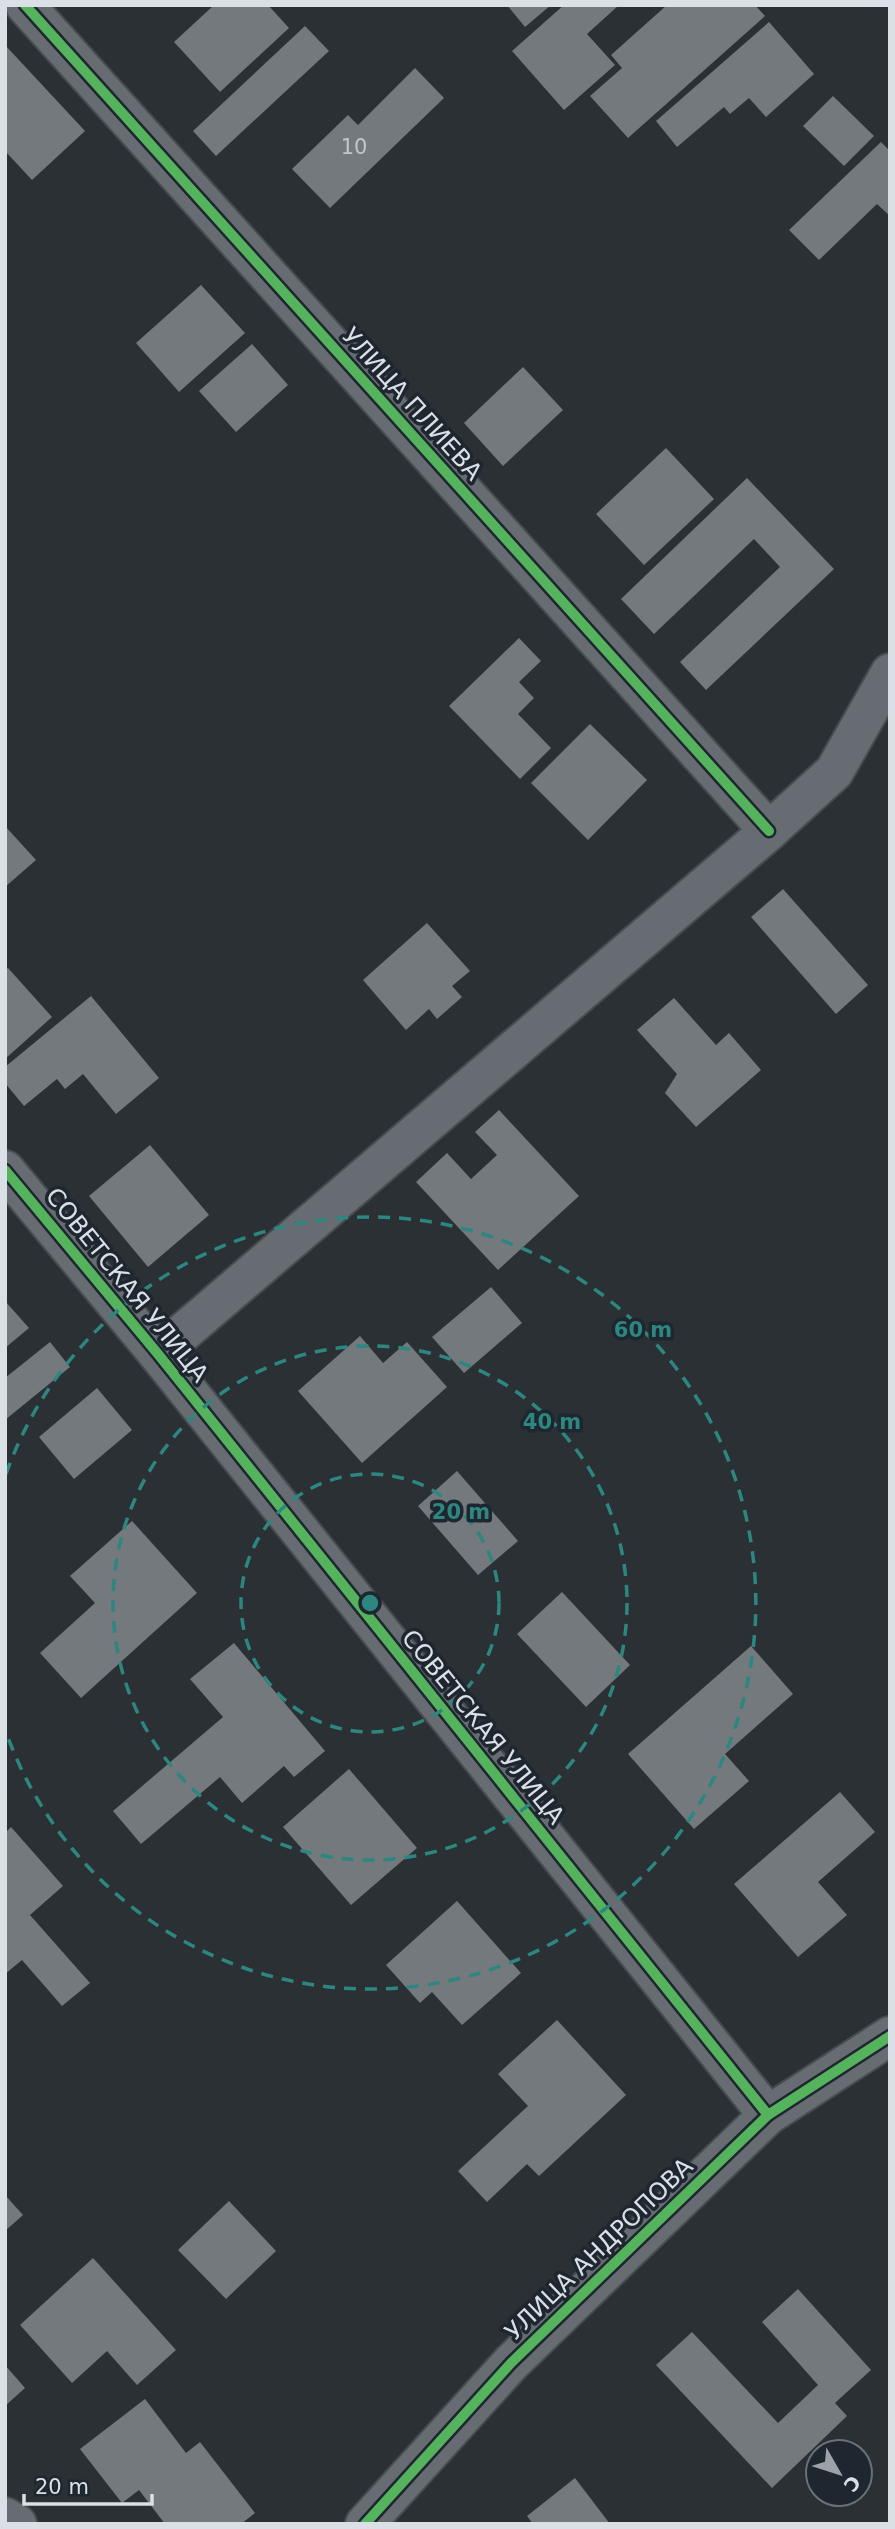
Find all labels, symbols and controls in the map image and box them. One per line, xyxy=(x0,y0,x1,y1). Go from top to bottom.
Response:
house number: 10 xyxy=(341,135,367,159)
street label: УЛИЦА ПЛИЕВА xyxy=(336,322,488,486)
street label: СОВЕТСКАЯ УЛИЦА xyxy=(40,1182,214,1388)
text: 60 m xyxy=(614,1318,672,1342)
text: 40 m xyxy=(523,1410,581,1434)
text: 20 m xyxy=(432,1500,490,1524)
centre of rings xyxy=(358,1591,382,1615)
street label: СОВЕТСКАЯ УЛИЦА xyxy=(396,1624,570,1830)
street label: УЛИЦА АНДРОПОВА xyxy=(499,2152,699,2346)
north arrow xyxy=(804,2438,874,2508)
scale bar xyxy=(24,2462,152,2506)
text: С xyxy=(839,2471,865,2496)
text: 20 m xyxy=(35,2475,89,2499)

